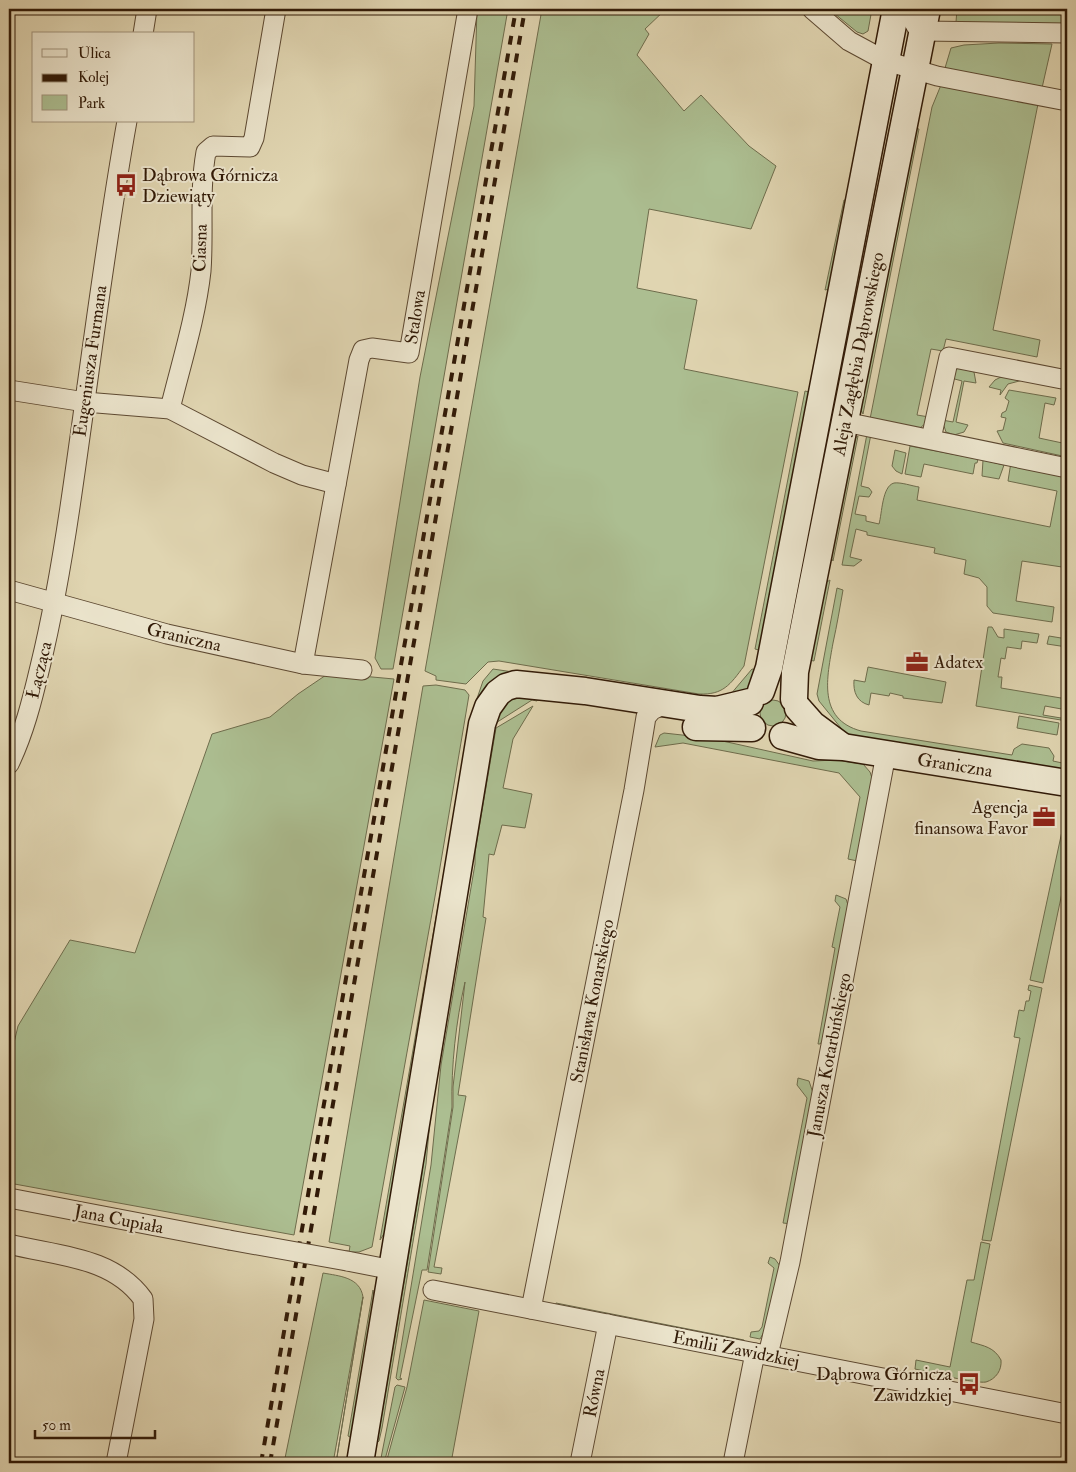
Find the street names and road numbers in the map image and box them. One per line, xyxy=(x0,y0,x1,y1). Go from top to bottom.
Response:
street label: Ciasna xyxy=(188,223,213,272)
street label: Aleja Zagłębia Dąbrowskiego xyxy=(827,250,890,459)
street label: Eugeniusza Furmana xyxy=(68,283,113,438)
street label: Stalowa xyxy=(400,288,431,346)
street label: Graniczna xyxy=(144,618,224,657)
street label: Łącząca xyxy=(21,638,58,701)
street label: Graniczna xyxy=(916,748,995,783)
street label: Stanisława Konarskiego xyxy=(565,917,620,1085)
street label: Janusza Kotarbińskiego xyxy=(802,971,857,1140)
street label: Jana Cupiała xyxy=(71,1199,166,1240)
street label: Emilii Zawidzkiej xyxy=(670,1326,801,1373)
street label: Równa xyxy=(579,1366,611,1419)

